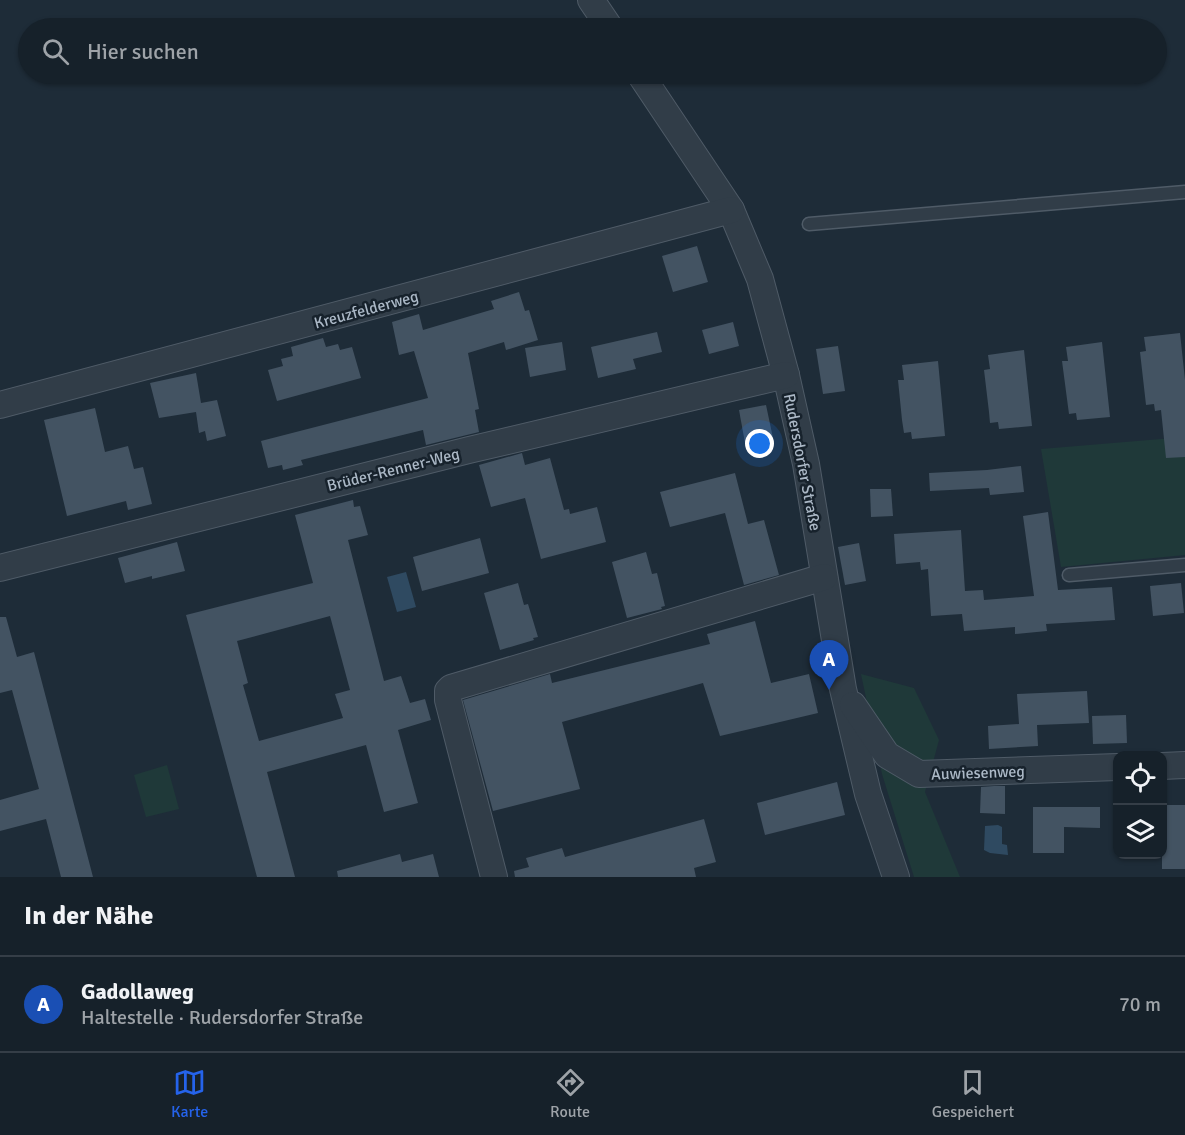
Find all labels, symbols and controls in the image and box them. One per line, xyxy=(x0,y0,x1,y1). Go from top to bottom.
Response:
search box xyxy=(18,18,1167,84)
icon: search xyxy=(39,35,72,68)
text: Hier suchen xyxy=(87,38,199,65)
street label: Kreuzfelderweg xyxy=(312,286,421,334)
street label: Rudersdorfer Straße xyxy=(779,392,825,533)
your location xyxy=(745,429,774,458)
street label: Brüder-Renner-Weg xyxy=(325,444,462,496)
pin: A xyxy=(810,640,848,690)
map controls xyxy=(1113,751,1167,859)
button: locate xyxy=(1113,751,1167,805)
street label: Auwiesenweg xyxy=(931,761,1025,785)
button: layers xyxy=(1113,805,1167,859)
text: In der Nähe xyxy=(24,900,154,932)
text: Gadollaweg xyxy=(81,978,194,1005)
text: A xyxy=(37,992,50,1017)
text: 70 m xyxy=(1119,992,1161,1017)
text: Haltestelle · Rudersdorfer Straße xyxy=(81,1005,363,1030)
tab: Karte xyxy=(171,1066,208,1122)
tab: Route xyxy=(550,1066,590,1122)
tab: Gespeichert xyxy=(932,1066,1014,1122)

